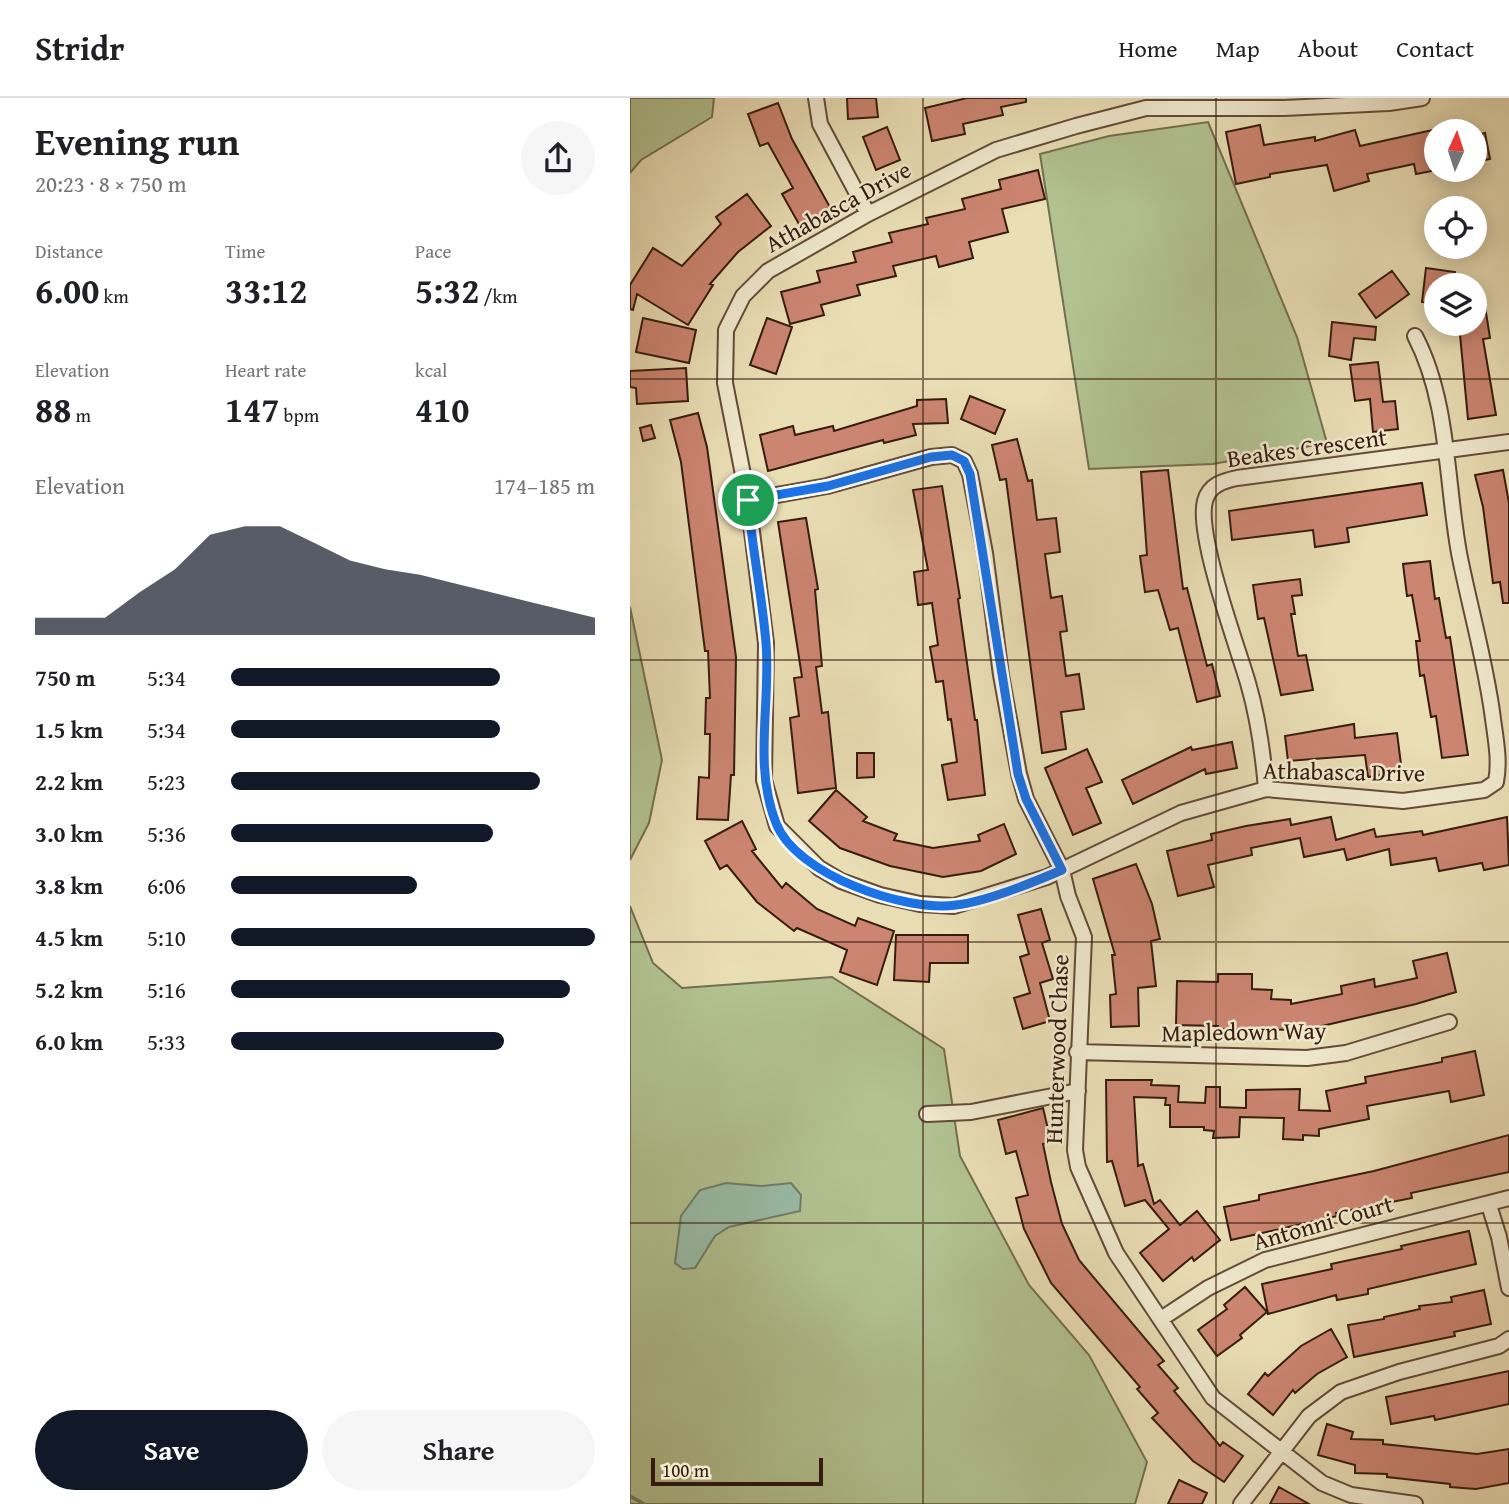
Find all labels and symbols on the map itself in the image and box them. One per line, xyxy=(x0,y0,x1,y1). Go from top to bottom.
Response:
north arrow xyxy=(1424,119,1488,182)
street label: Athabasca Drive xyxy=(758,152,917,261)
street label: Beakes Crescent xyxy=(1225,419,1390,476)
pin xyxy=(718,470,778,530)
street label: Athabasca Drive xyxy=(1263,753,1425,790)
street label: Hunterwood Chase xyxy=(1036,953,1077,1145)
street label: Mapledown Way xyxy=(1161,1013,1327,1050)
street label: Antonni Court xyxy=(1249,1186,1398,1259)
scale bar xyxy=(651,1455,822,1487)

